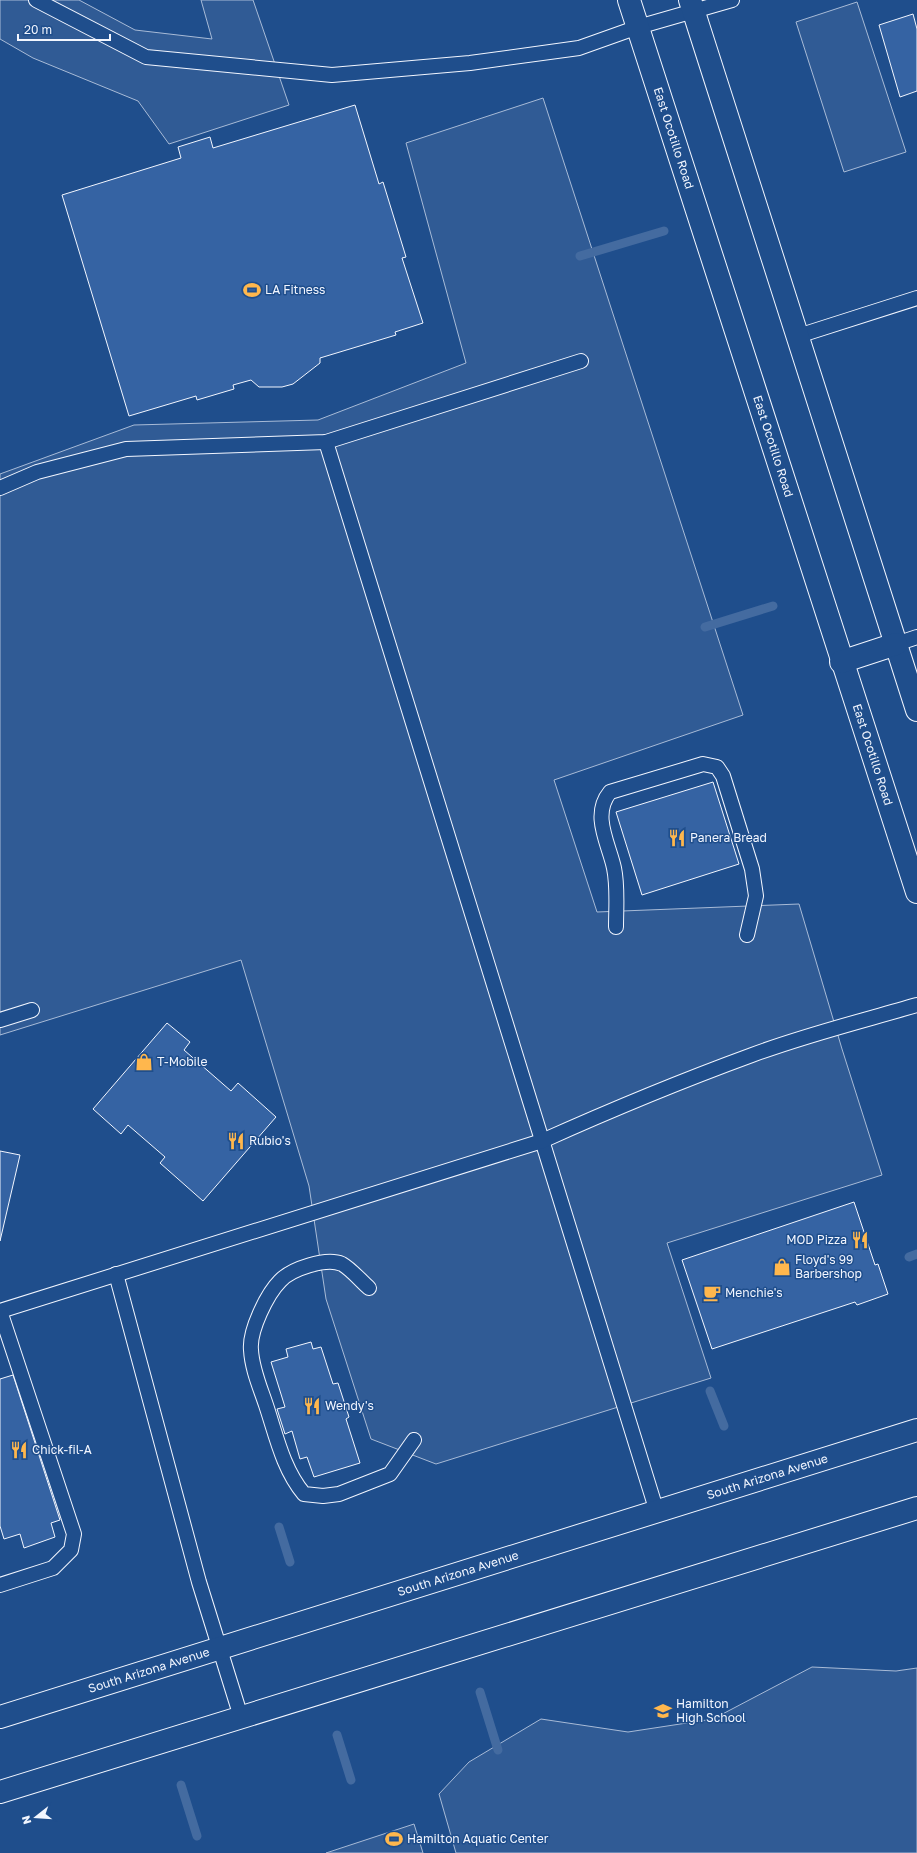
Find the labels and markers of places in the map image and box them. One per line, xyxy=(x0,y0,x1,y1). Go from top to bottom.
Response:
sports icon: LA Fitness xyxy=(242,280,262,300)
place label: LA Fitness xyxy=(265,282,325,297)
restaurant icon: Panera Bread xyxy=(667,828,687,848)
place label: Panera Bread xyxy=(690,830,767,845)
shop icon: T-Mobile xyxy=(134,1052,154,1072)
place label: T-Mobile xyxy=(157,1054,207,1069)
restaurant icon: Rubio's xyxy=(226,1131,246,1151)
place label: Rubio's xyxy=(249,1133,291,1148)
restaurant icon: MOD Pizza xyxy=(850,1230,870,1250)
place label: MOD Pizza xyxy=(786,1232,847,1247)
place label: Floyd's 99 Barbershop xyxy=(795,1252,862,1281)
shop icon: Floyd's 99 Barbershop xyxy=(772,1257,792,1277)
cafe icon: Menchie's xyxy=(702,1283,722,1303)
place label: Menchie's xyxy=(725,1285,783,1300)
restaurant icon: Wendy's xyxy=(302,1396,322,1416)
place label: Wendy's xyxy=(325,1398,374,1413)
restaurant icon: Chick-fil-A xyxy=(9,1440,29,1460)
place label: Chick-fil-A xyxy=(32,1442,92,1457)
place label: Hamilton High School xyxy=(676,1696,746,1725)
school or university icon: Hamilton High School xyxy=(653,1701,673,1721)
sports icon: Hamilton Aquatic Center xyxy=(384,1829,404,1849)
place label: Hamilton Aquatic Center xyxy=(407,1831,549,1846)

